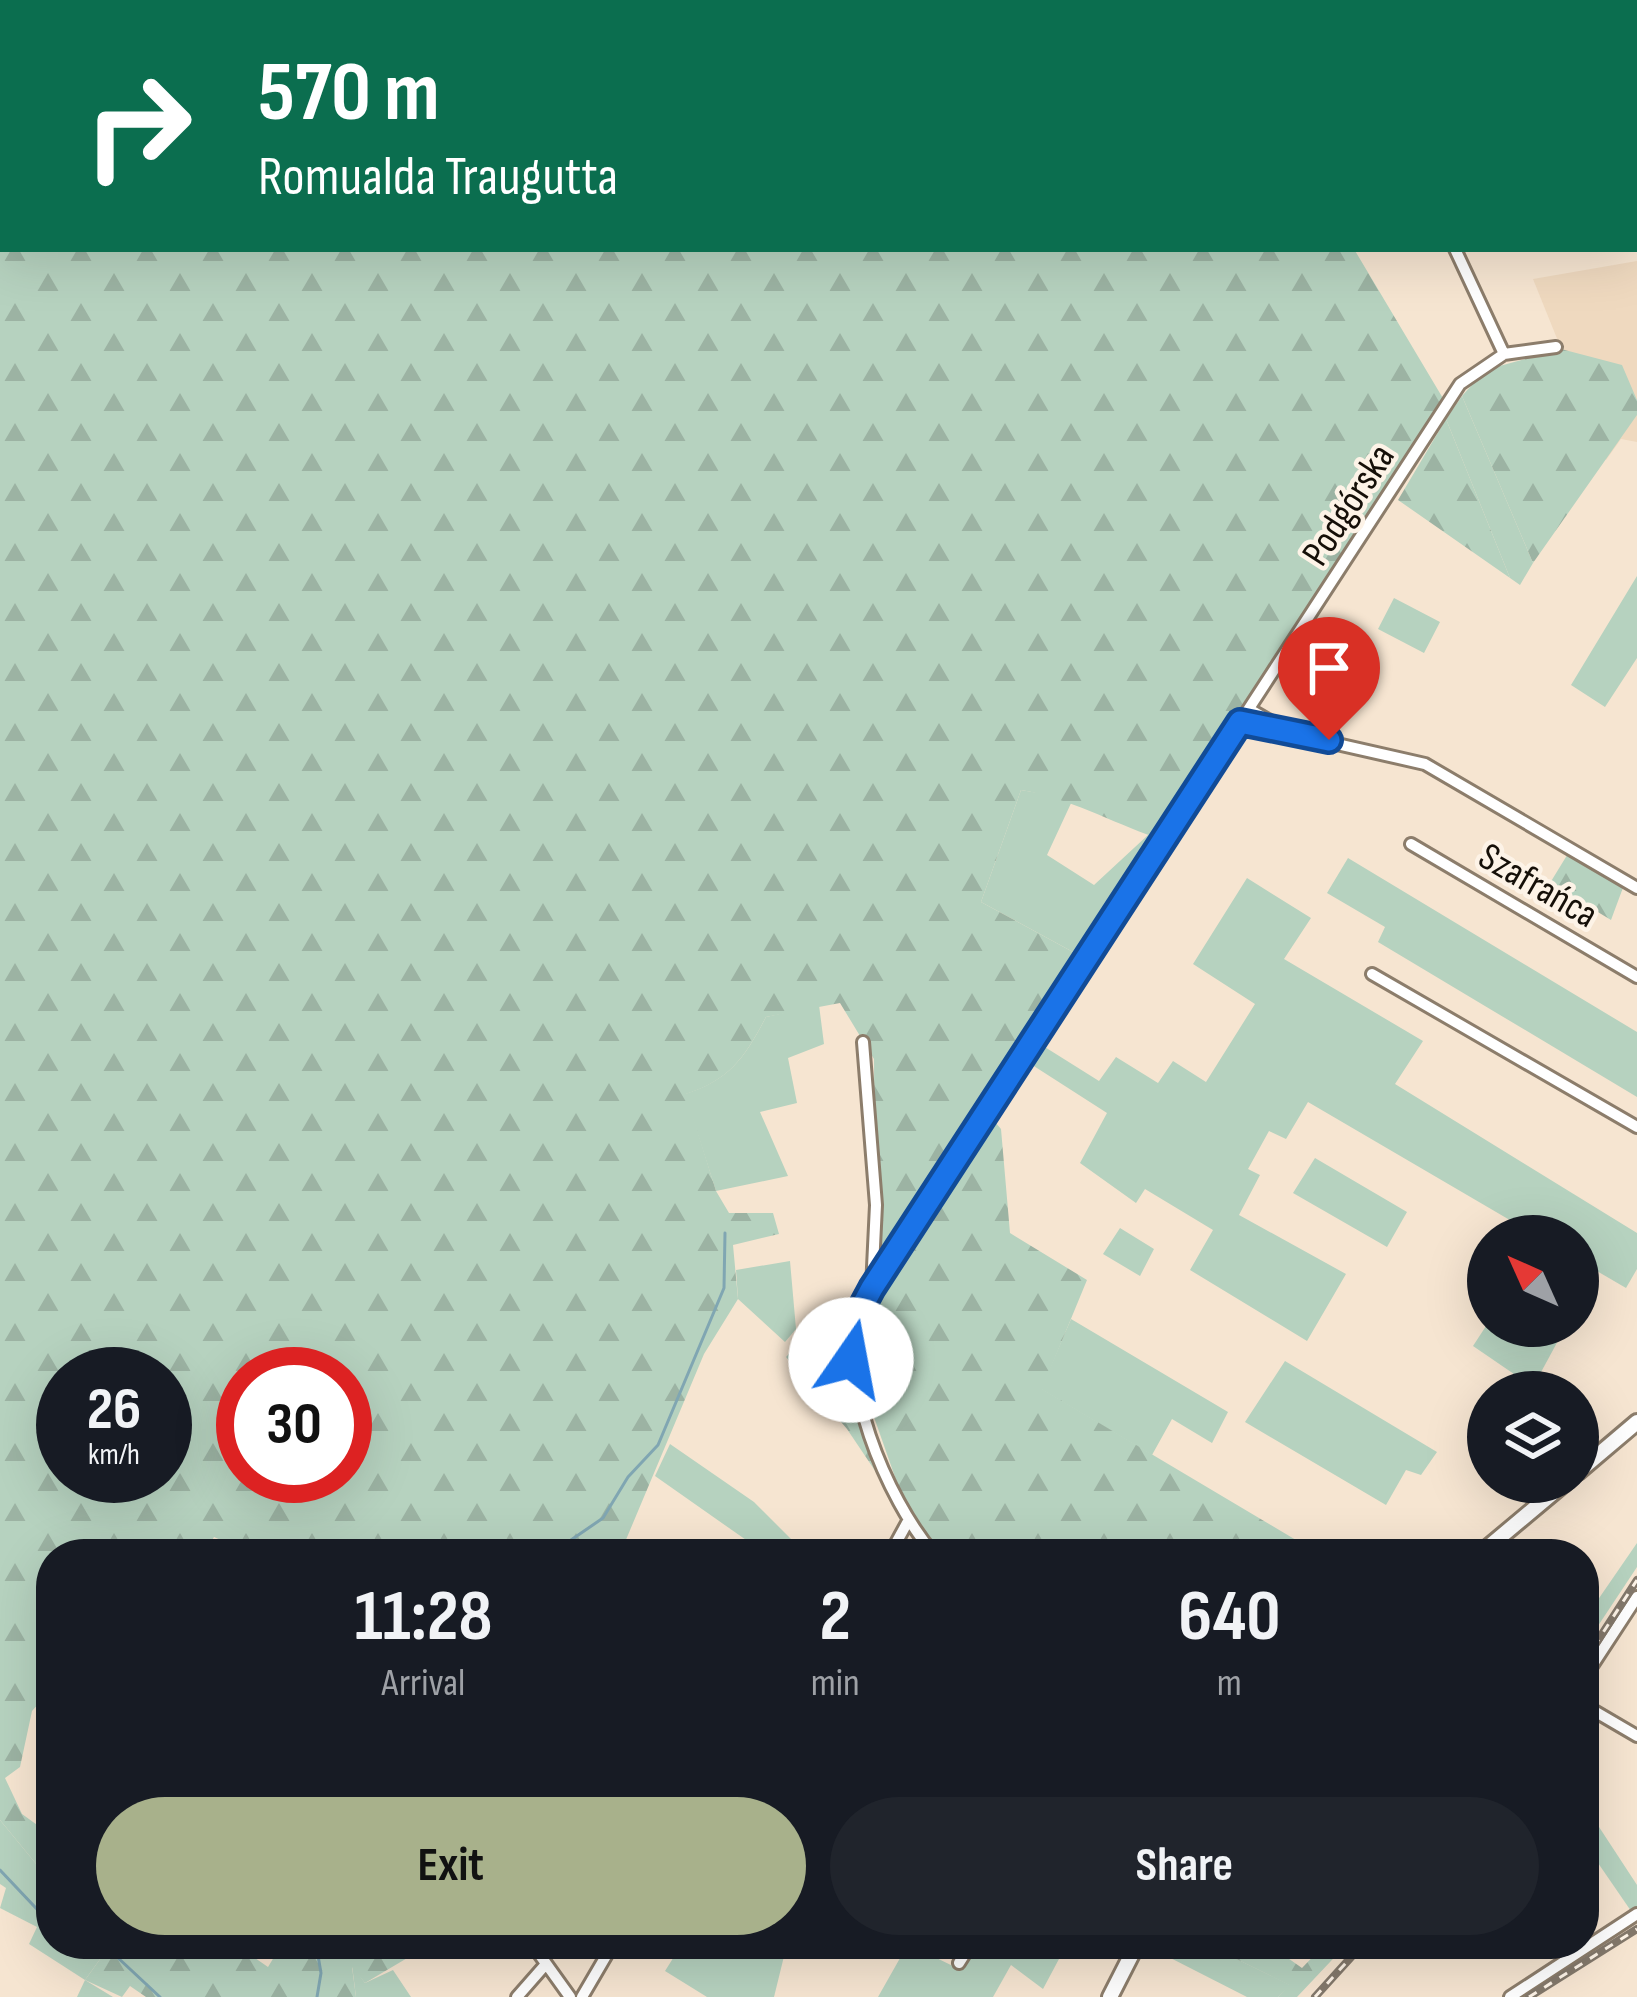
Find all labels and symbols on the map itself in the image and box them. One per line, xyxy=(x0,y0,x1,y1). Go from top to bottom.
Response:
street label: Podgórska xyxy=(1293,436,1406,575)
pin xyxy=(1278,617,1380,740)
street label: Szafrańca xyxy=(1470,833,1605,939)
north arrow xyxy=(1467,1215,1599,1347)
position arrow xyxy=(788,1297,914,1423)
speed limit sign: 30 xyxy=(216,1347,372,1503)

